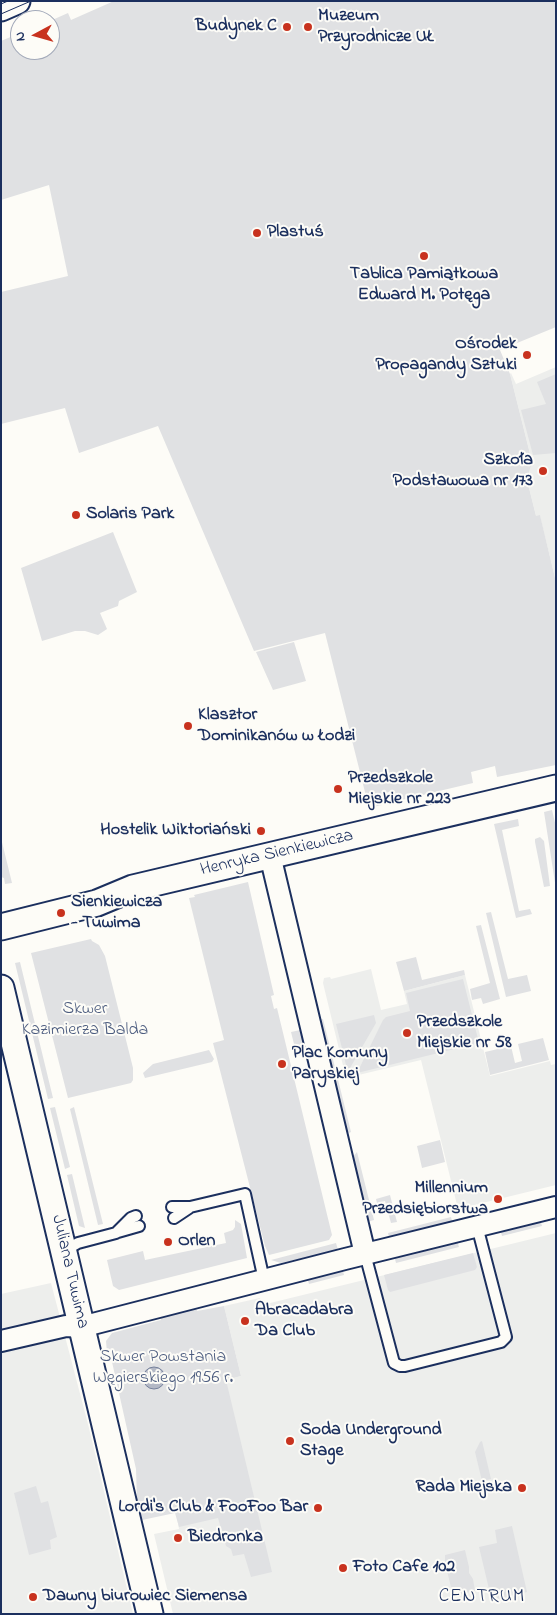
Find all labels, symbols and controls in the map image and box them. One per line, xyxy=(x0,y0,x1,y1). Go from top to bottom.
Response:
place label: Muzeum Przyrodnicze UŁ xyxy=(318,6,434,48)
north arrow xyxy=(10,10,60,60)
place label: Budynek C xyxy=(195,16,277,38)
marker: Budynek C xyxy=(281,21,293,33)
marker: Muzeum Przyrodnicze UŁ xyxy=(302,21,314,33)
text: N xyxy=(10,31,32,42)
place label: Plastuś xyxy=(267,222,324,244)
marker: Plastuś xyxy=(251,227,263,239)
marker: Tablica Pamiątkowa Edward M. Potęga xyxy=(418,250,430,262)
place label: Tablica Pamiątkowa Edward M. Potęga xyxy=(350,264,498,306)
place label: Ośrodek Propagandy Sztuki xyxy=(375,334,517,376)
marker: Ośrodek Propagandy Sztuki xyxy=(521,349,533,361)
place label: Szkoła Podstawowa nr 173 xyxy=(393,450,533,492)
marker: Szkoła Podstawowa nr 173 xyxy=(537,465,549,477)
place label: Solaris Park xyxy=(86,504,174,526)
marker: Solaris Park xyxy=(70,509,82,521)
place label: Klasztor Dominikanów w Łodzi xyxy=(198,705,355,748)
marker: Klasztor Dominikanów w Łodzi xyxy=(182,720,194,732)
place label: Przedszkole Miejskie nr 223 xyxy=(348,768,451,811)
marker: Przedszkole Miejskie nr 223 xyxy=(332,783,344,795)
place label: Hostelik Wiktoriański xyxy=(100,820,251,842)
marker: Hostelik Wiktoriański xyxy=(255,825,267,837)
street label: Henryka Sienkiewicza xyxy=(198,826,356,882)
place label: Sienkiewicza - Tuwima xyxy=(71,892,162,934)
marker: Sienkiewicza - Tuwima xyxy=(55,907,67,919)
park label: Skwer Kazimierza Balda xyxy=(22,999,148,1042)
place label: Przedszkole Miejskie nr 58 xyxy=(417,1012,512,1054)
marker: Przedszkole Miejskie nr 58 xyxy=(401,1027,413,1039)
place label: Plac Komuny Paryskiej xyxy=(292,1043,388,1086)
marker: Plac Komuny Paryskiej xyxy=(276,1058,288,1070)
place label: Millennium Przedsiębiorstwa xyxy=(362,1178,488,1220)
marker: Millennium Przedsiębiorstwa xyxy=(492,1193,504,1205)
street label: Juliana Tuwima xyxy=(45,1213,93,1331)
place label: Orlen xyxy=(178,1231,215,1253)
marker: Orlen xyxy=(162,1236,174,1248)
place label: Abracadabra Da Club xyxy=(255,1300,353,1342)
marker: Abracadabra Da Club xyxy=(239,1315,251,1327)
park label: Skwer Powstania Węgierskiego 1956 r. xyxy=(93,1347,233,1390)
place label: Soda Underground Stage xyxy=(300,1420,442,1462)
marker: Soda Underground Stage xyxy=(284,1435,296,1447)
place label: Rada Miejska xyxy=(415,1477,512,1499)
marker: Rada Miejska xyxy=(516,1482,528,1494)
place label: Lordi's Club & FooFoo Bar xyxy=(118,1497,308,1519)
marker: Lordi's Club & FooFoo Bar xyxy=(312,1502,324,1514)
place label: Biedronka xyxy=(188,1527,263,1549)
marker: Biedronka xyxy=(172,1532,184,1544)
place label: Foto Cafe 102 xyxy=(353,1557,455,1579)
marker: Foto Cafe 102 xyxy=(337,1562,349,1574)
place label: Dawny biurowiec Siemensa xyxy=(43,1586,247,1608)
district label: CENTRUM xyxy=(438,1587,526,1609)
marker: Dawny biurowiec Siemensa xyxy=(27,1591,39,1603)

